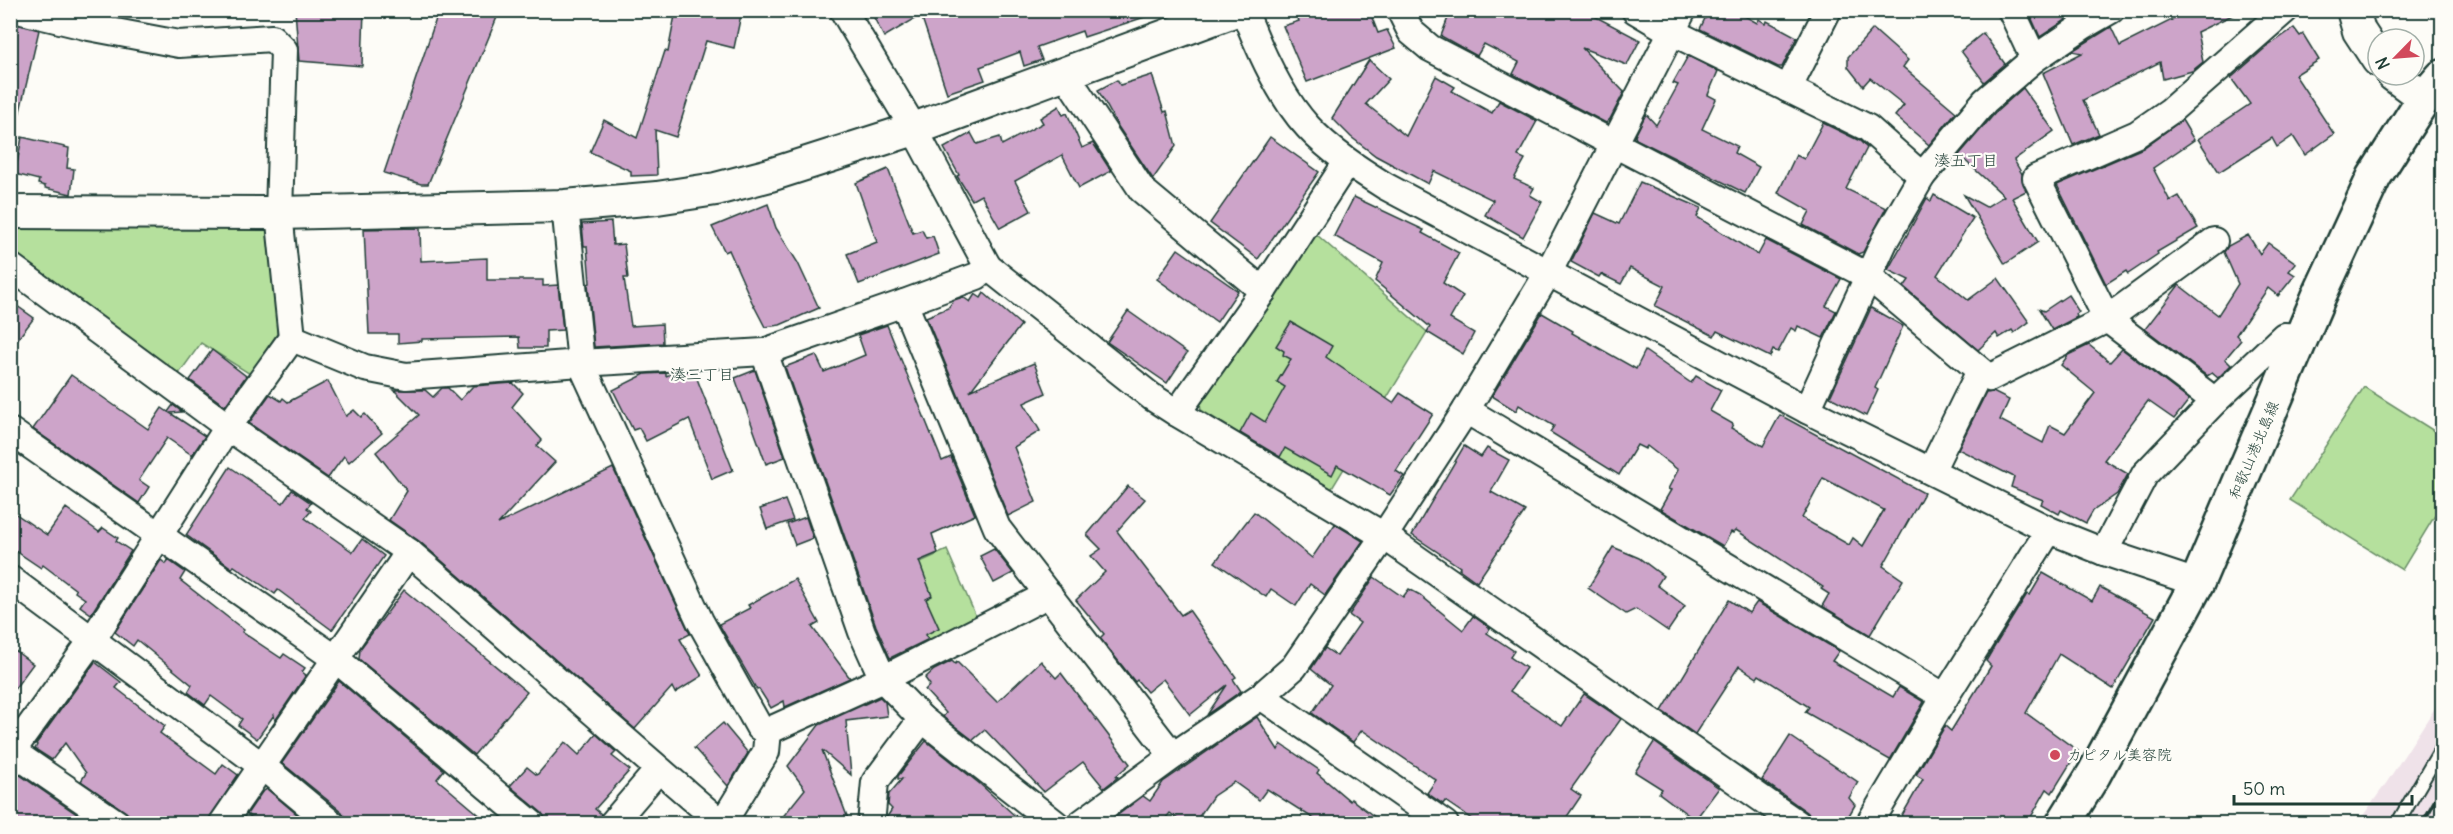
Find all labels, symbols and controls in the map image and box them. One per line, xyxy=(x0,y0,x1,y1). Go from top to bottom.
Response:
north arrow xyxy=(2366,27,2426,87)
text: N xyxy=(2371,54,2394,73)
district label: 湊五丁目 xyxy=(1934,150,1998,170)
district label: 湊三丁目 xyxy=(670,364,734,384)
street label: 和歌山港北島線 xyxy=(2224,398,2283,502)
place label: カピタル美容院 xyxy=(2067,745,2172,764)
marker: カピタル美容院 xyxy=(2048,748,2062,762)
scale bar xyxy=(2234,768,2412,806)
text: 50 m xyxy=(2243,777,2285,800)

